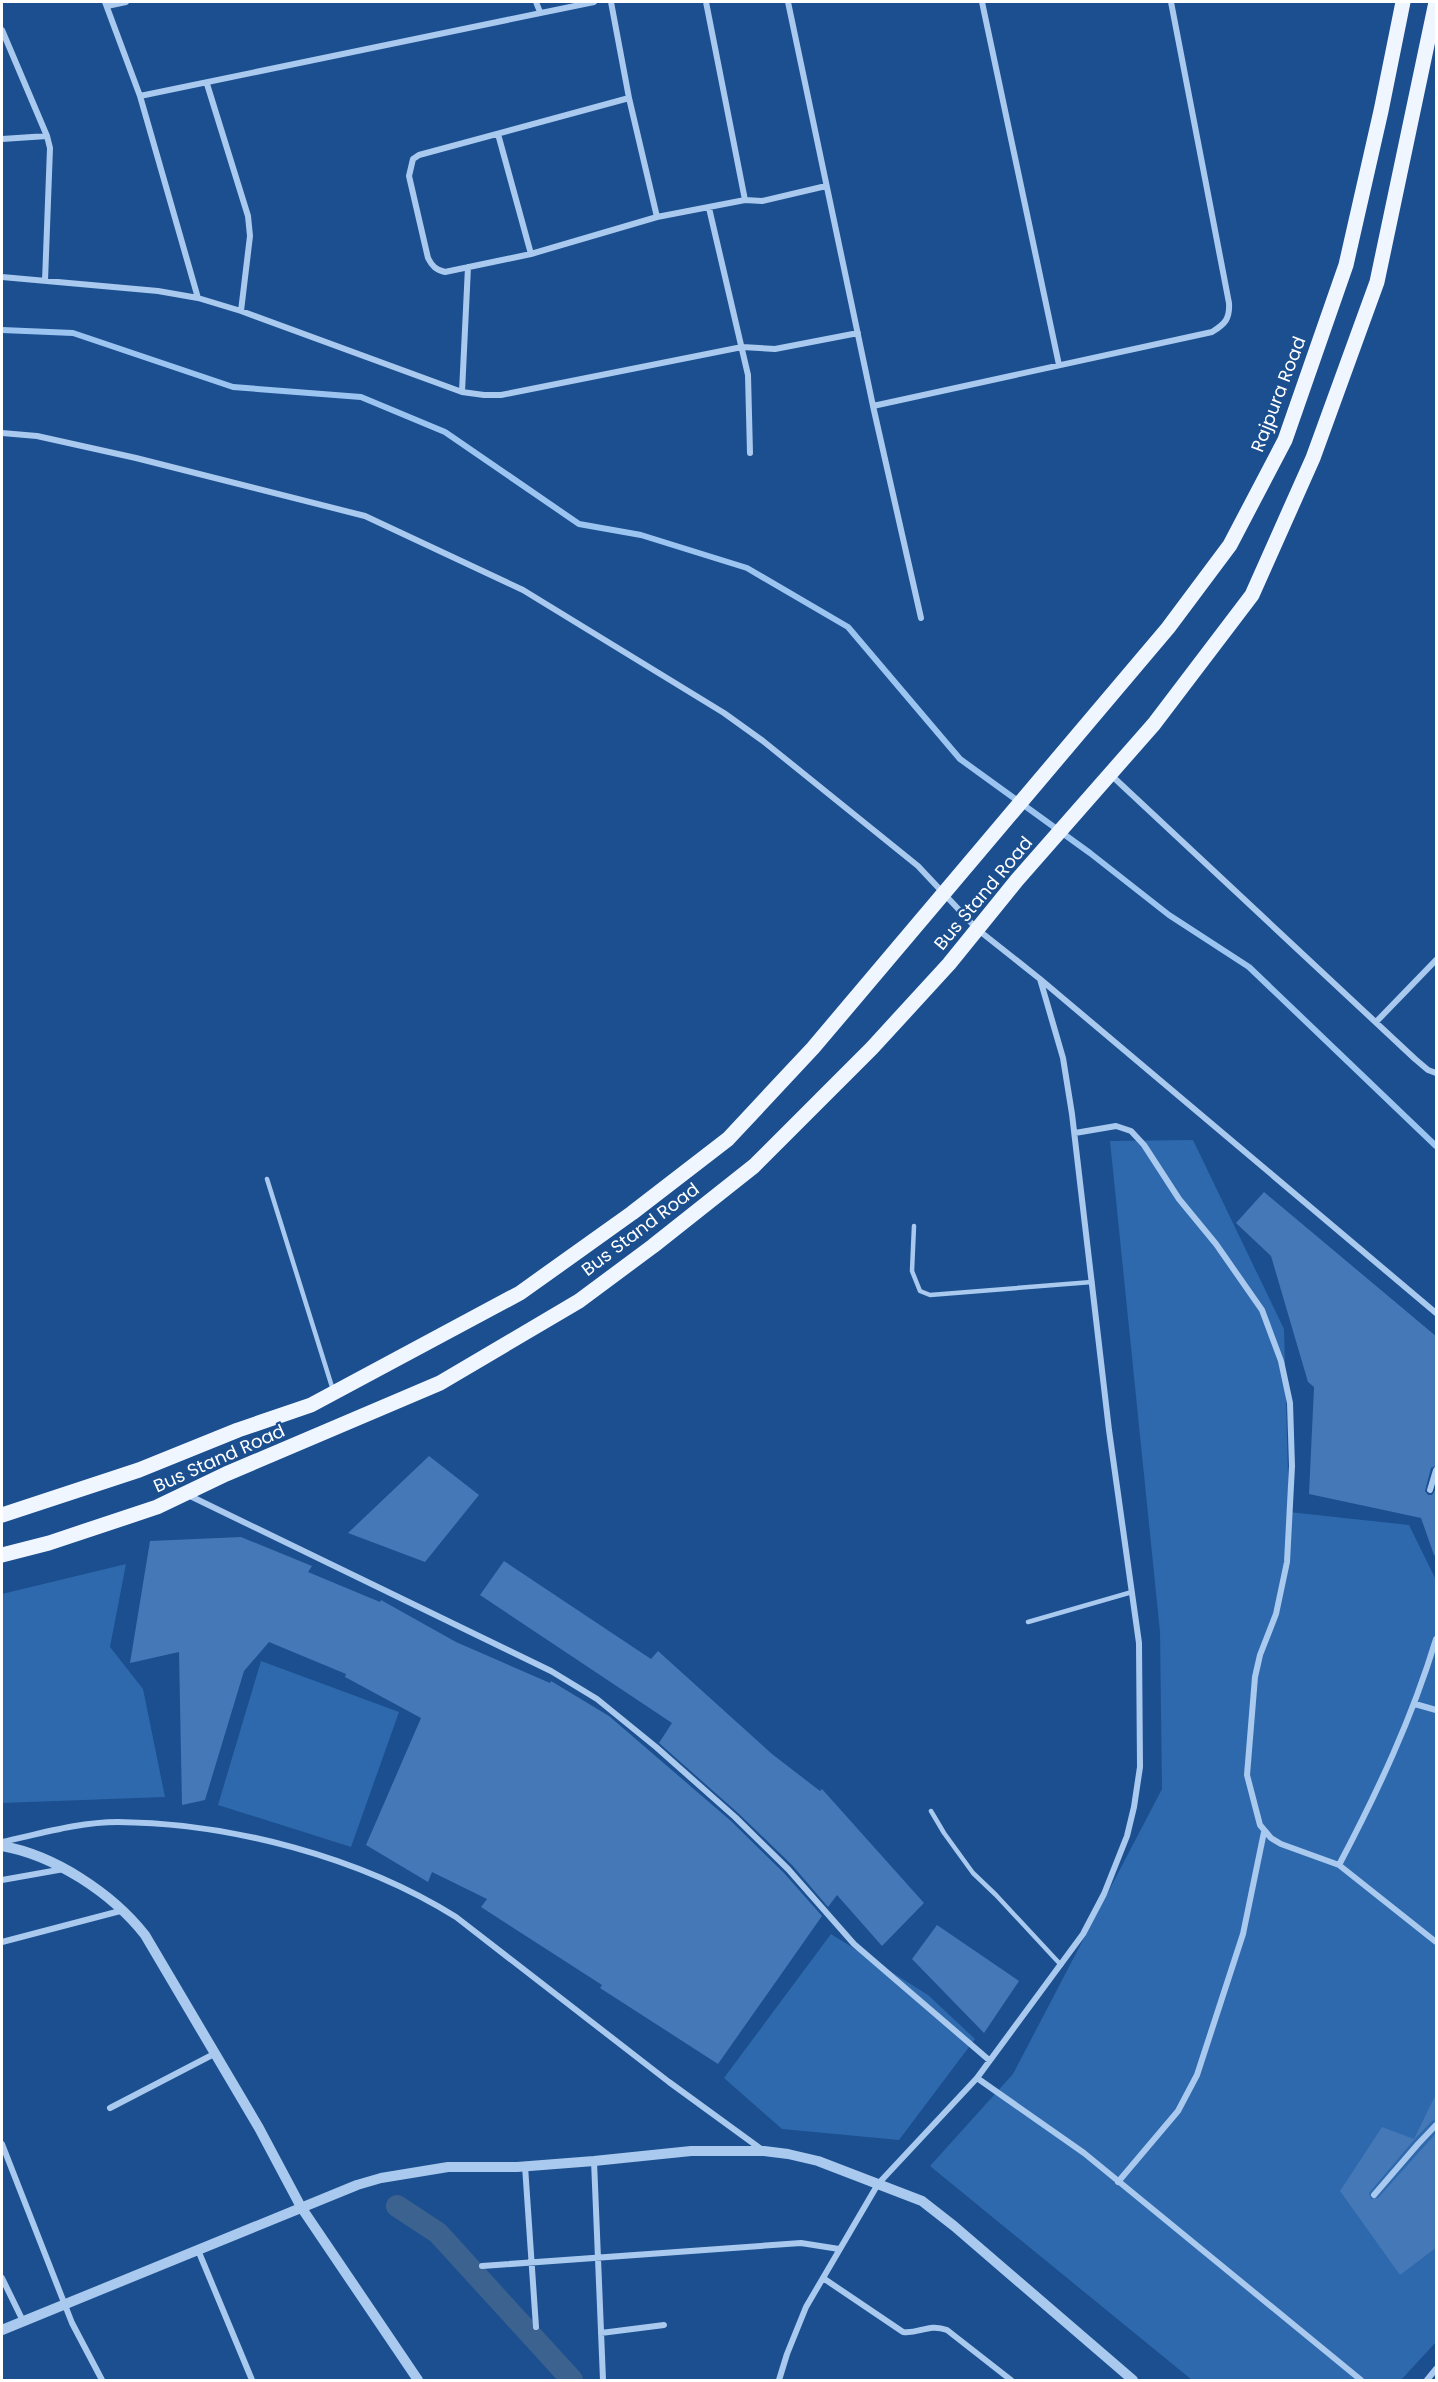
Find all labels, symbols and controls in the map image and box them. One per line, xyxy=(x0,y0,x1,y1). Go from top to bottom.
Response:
street label: Rajpura Road xyxy=(1245,333,1311,455)
street label: Bus Stand Road xyxy=(928,831,1038,955)
street label: Bus Stand Road xyxy=(576,1176,704,1282)
street label: Bus Stand Road xyxy=(149,1418,289,1498)

